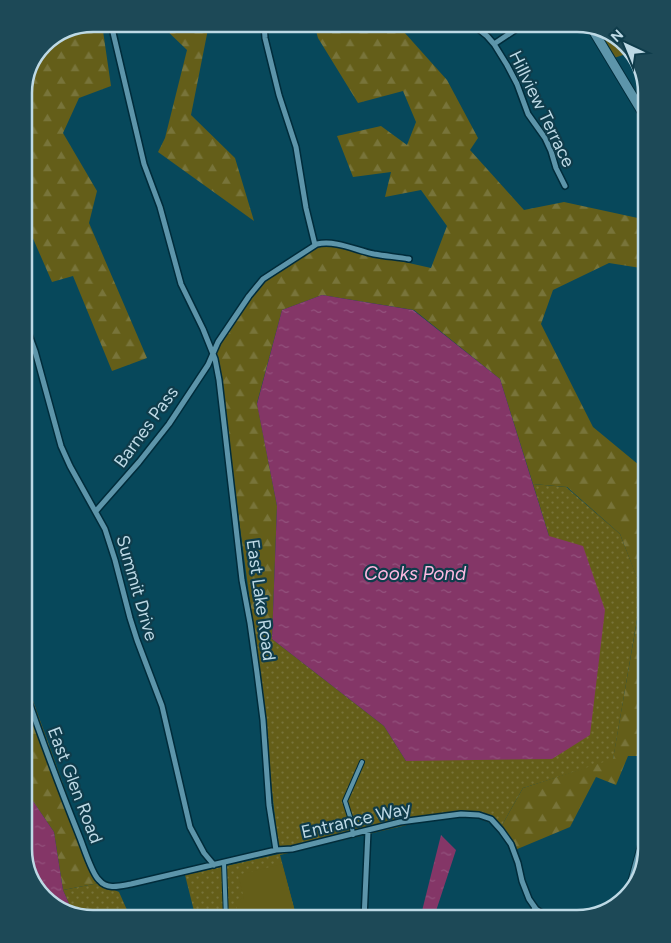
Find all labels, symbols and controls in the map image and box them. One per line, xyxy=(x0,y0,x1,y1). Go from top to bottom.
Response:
north arrow xyxy=(601,20,651,70)
text: N xyxy=(608,26,627,46)
street label: Hillview Terrace xyxy=(504,47,580,171)
street label: Barnes Pass xyxy=(109,382,183,472)
street label: Summit Drive xyxy=(111,533,163,643)
street label: East Lake Road xyxy=(242,538,280,662)
water label: Cooks Pond xyxy=(364,562,467,585)
street label: East Glen Road xyxy=(43,724,107,846)
street label: Entrance Way xyxy=(299,797,413,843)

